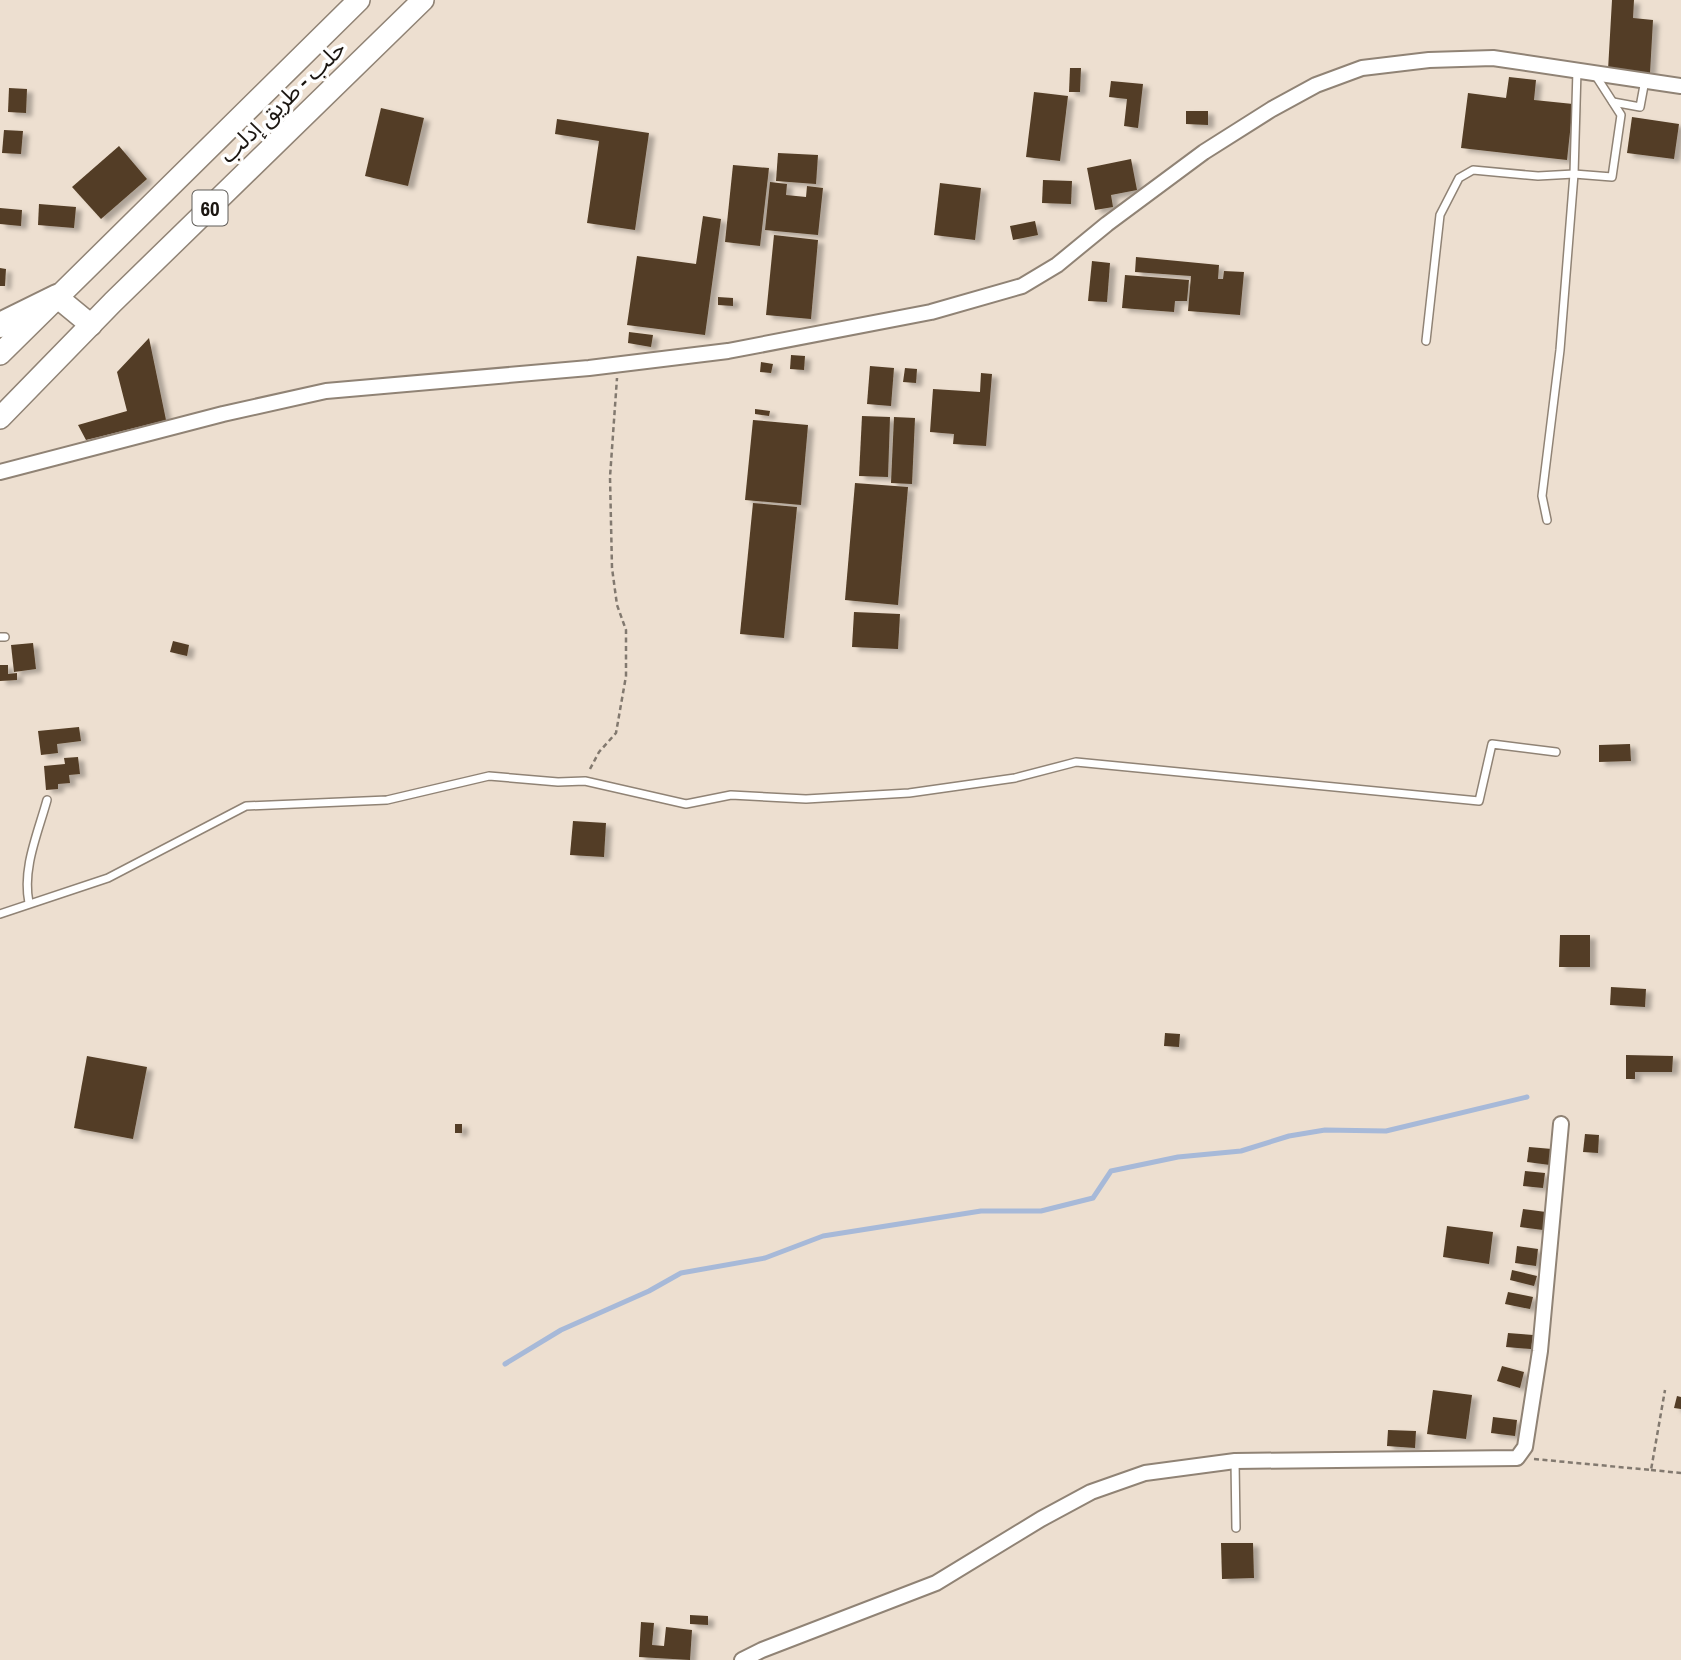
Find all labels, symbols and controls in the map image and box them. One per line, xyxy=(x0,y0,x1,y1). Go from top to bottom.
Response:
street label: حلب - طريق إدلب xyxy=(212,33,353,170)
road number: 60 xyxy=(192,190,228,226)

